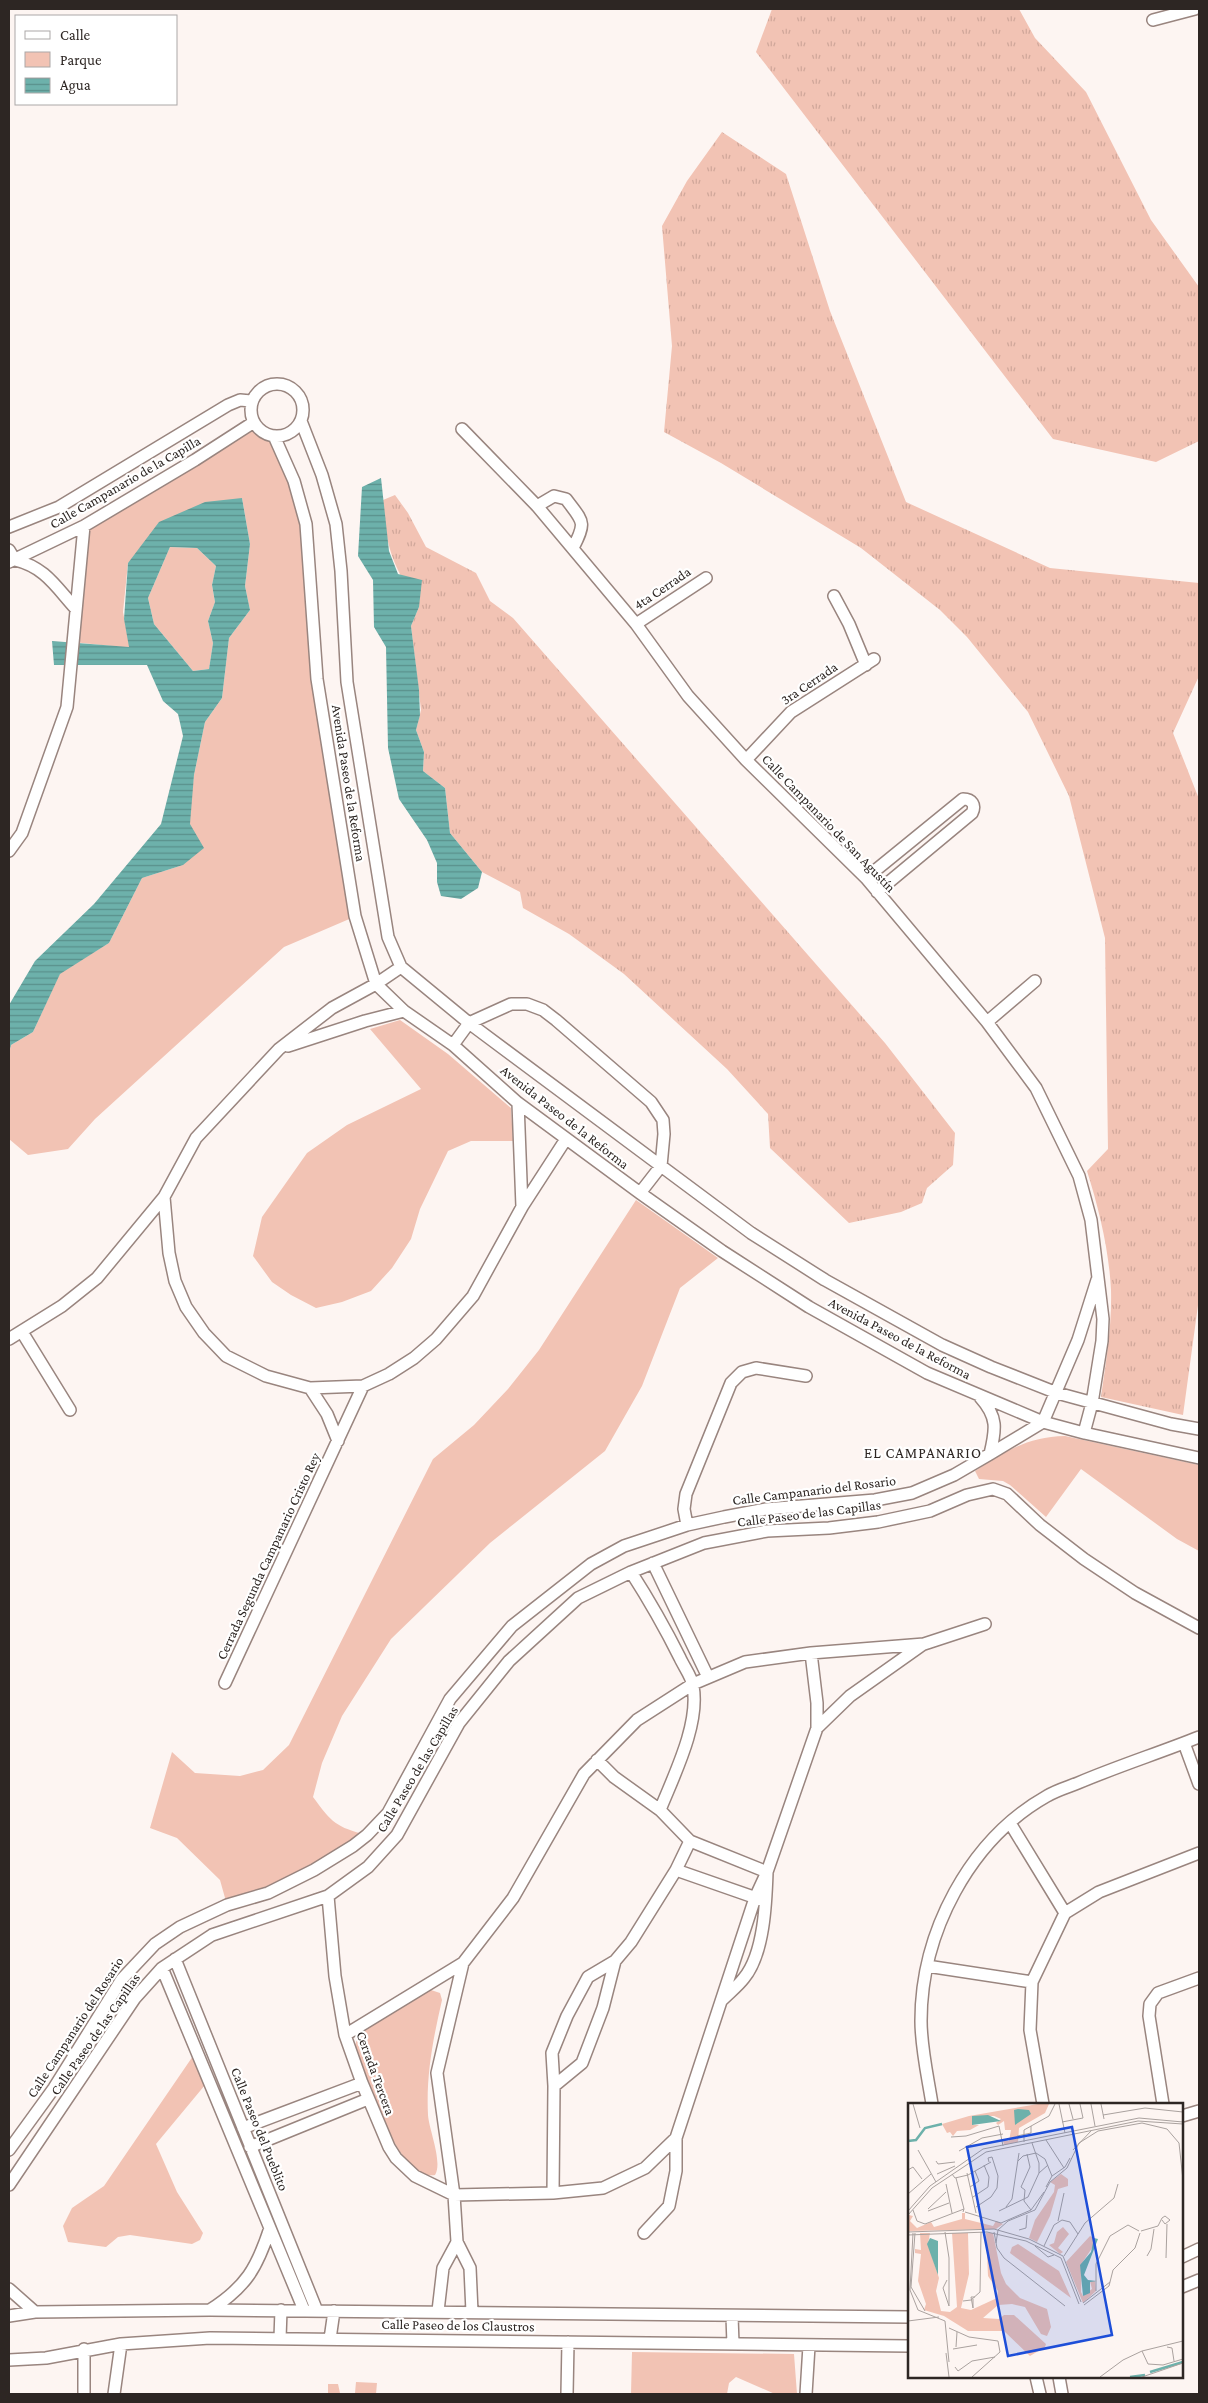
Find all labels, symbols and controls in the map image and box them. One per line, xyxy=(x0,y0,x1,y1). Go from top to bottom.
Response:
legend xyxy=(15,15,178,105)
text: Calle xyxy=(60,27,91,43)
text: Parque xyxy=(60,52,102,69)
text: Agua xyxy=(60,77,91,94)
street label: Calle Campanario de la Capilla xyxy=(47,432,204,532)
street label: 4ta Cerrada xyxy=(631,563,694,613)
street label: 3ra Cerrada xyxy=(778,658,841,708)
street label: Avenida Paseo de la Reforma xyxy=(329,703,369,863)
street label: Calle Campanario de San Agustín xyxy=(759,751,900,896)
street label: Avenida Paseo de la Reforma xyxy=(498,1062,633,1172)
street label: Avenida Paseo de la Reforma xyxy=(826,1294,974,1383)
district label: EL CAMPANARIO xyxy=(864,1445,982,1461)
street label: Cerrada Segunda Campanario Cristo Rey xyxy=(213,1449,323,1662)
street label: Calle Campanario del Rosario xyxy=(731,1472,897,1508)
street label: Calle Paseo de las Capillas xyxy=(736,1496,882,1530)
street label: Calle Paseo de las Capillas xyxy=(373,1703,461,1835)
street label: Calle Campanario del Rosario xyxy=(23,1954,127,2100)
street label: Calle Paseo de las Capillas xyxy=(47,1970,143,2098)
street label: Cerrada Tercera xyxy=(353,2029,399,2118)
street label: Calle Paseo del Pueblito xyxy=(228,2065,292,2193)
inset map xyxy=(908,2103,1183,2378)
street label: Calle Paseo de los Claustros xyxy=(381,2316,535,2334)

